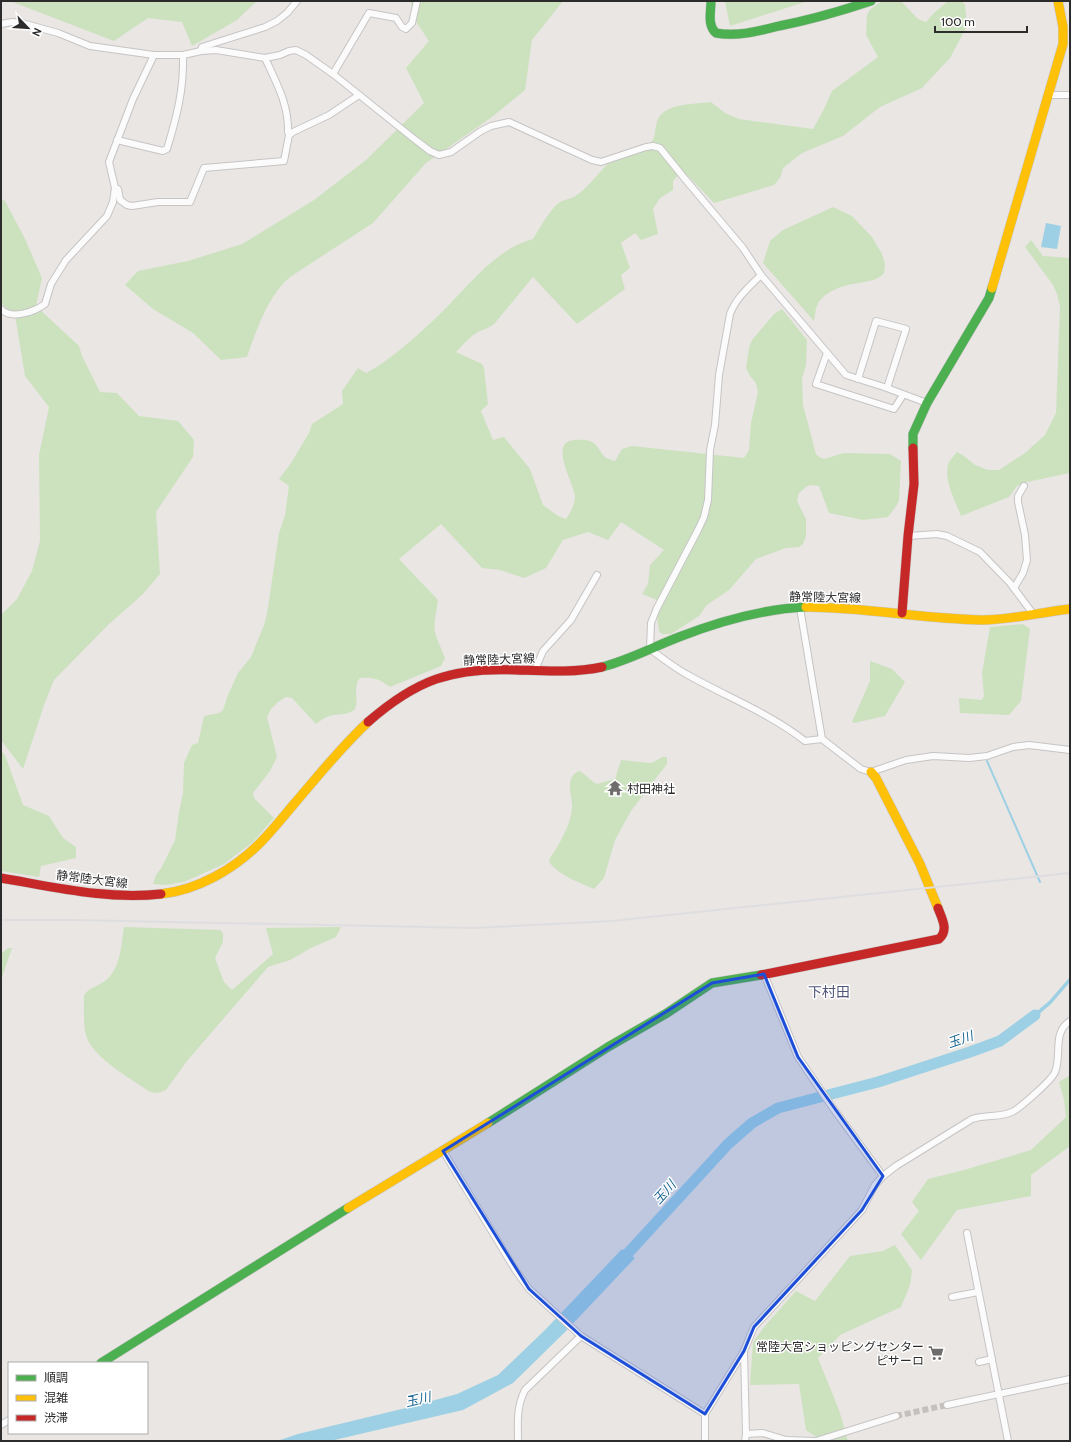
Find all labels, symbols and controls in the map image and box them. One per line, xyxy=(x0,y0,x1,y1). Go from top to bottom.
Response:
north arrow xyxy=(8,8,48,48)
scale bar xyxy=(935,8,1027,34)
text: 100 m xyxy=(941,14,975,29)
text: N xyxy=(29,26,45,39)
street label: 静常陸大宮線 xyxy=(789,589,861,605)
street label: 静常陸大宮線 xyxy=(463,650,535,668)
temple icon: 村田神社 xyxy=(606,779,624,797)
place label: 村田神社 xyxy=(627,781,675,796)
street label: 静常陸大宮線 xyxy=(55,867,129,891)
district label: 下村田 xyxy=(808,983,850,1001)
water label: 玉川 xyxy=(945,1027,977,1051)
water label: 玉川 xyxy=(649,1176,680,1207)
place label: 常陸大宮ショッピングセンター ピサーロ xyxy=(756,1339,924,1368)
supermarket icon: 常陸大宮ショッピングセンター ピサーロ xyxy=(927,1344,945,1362)
legend xyxy=(8,1362,148,1434)
text: 順調 xyxy=(44,1370,68,1385)
water label: 玉川 xyxy=(404,1388,434,1410)
text: 混雑 xyxy=(44,1390,68,1405)
text: 渋滞 xyxy=(44,1410,68,1425)

